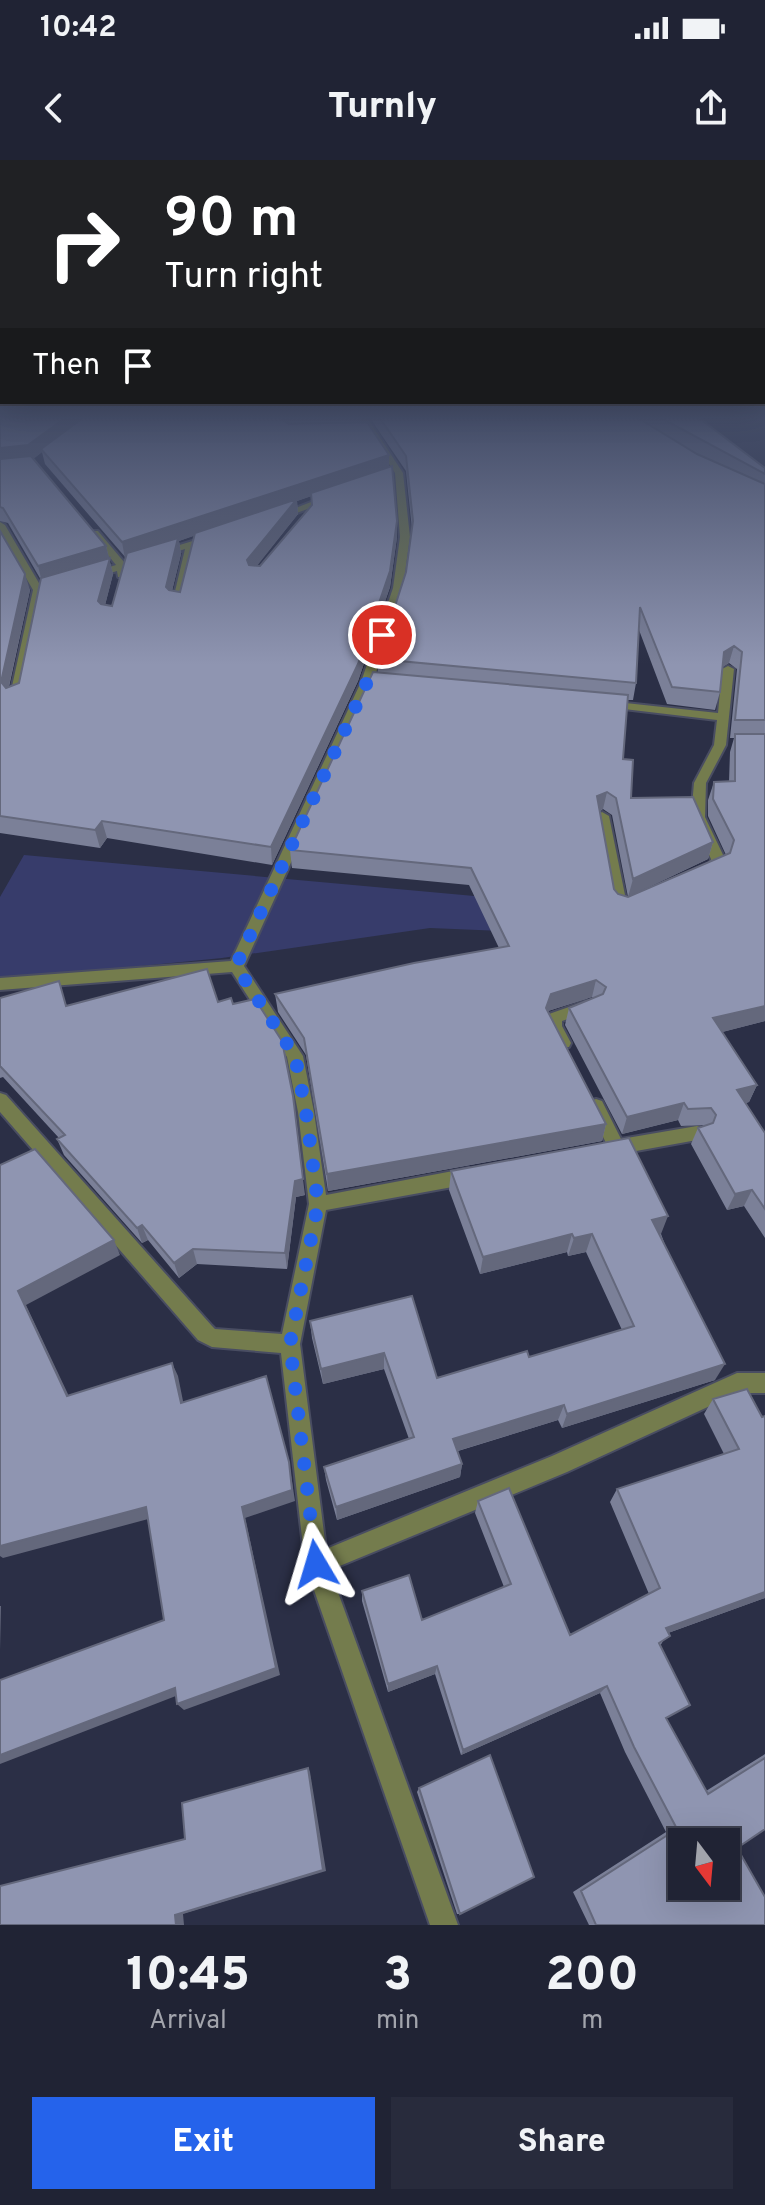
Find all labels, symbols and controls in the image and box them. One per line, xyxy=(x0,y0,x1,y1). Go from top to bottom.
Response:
text: 10:42 xyxy=(40,10,117,47)
text: Turnly xyxy=(328,85,437,131)
icon: back xyxy=(32,86,76,130)
icon: share xyxy=(689,86,733,130)
text: 90 m xyxy=(164,186,299,256)
icon: right xyxy=(32,192,136,296)
text: Turn right xyxy=(164,255,323,301)
icon: arrive xyxy=(116,344,160,388)
text: Then xyxy=(32,348,100,385)
pin xyxy=(348,601,416,669)
icon: arrive xyxy=(360,613,404,657)
position arrow xyxy=(274,1522,358,1606)
north arrow xyxy=(668,1828,740,1900)
map controls xyxy=(668,1828,740,1900)
text: 10:45 xyxy=(126,1947,250,2007)
text: 3 xyxy=(383,1947,412,2007)
text: 200 xyxy=(545,1947,639,2007)
text: Arrival xyxy=(149,2005,227,2038)
text: min xyxy=(376,2005,419,2038)
text: m xyxy=(581,2005,603,2038)
button: Exit xyxy=(32,2097,375,2189)
button: Share xyxy=(391,2097,733,2189)

